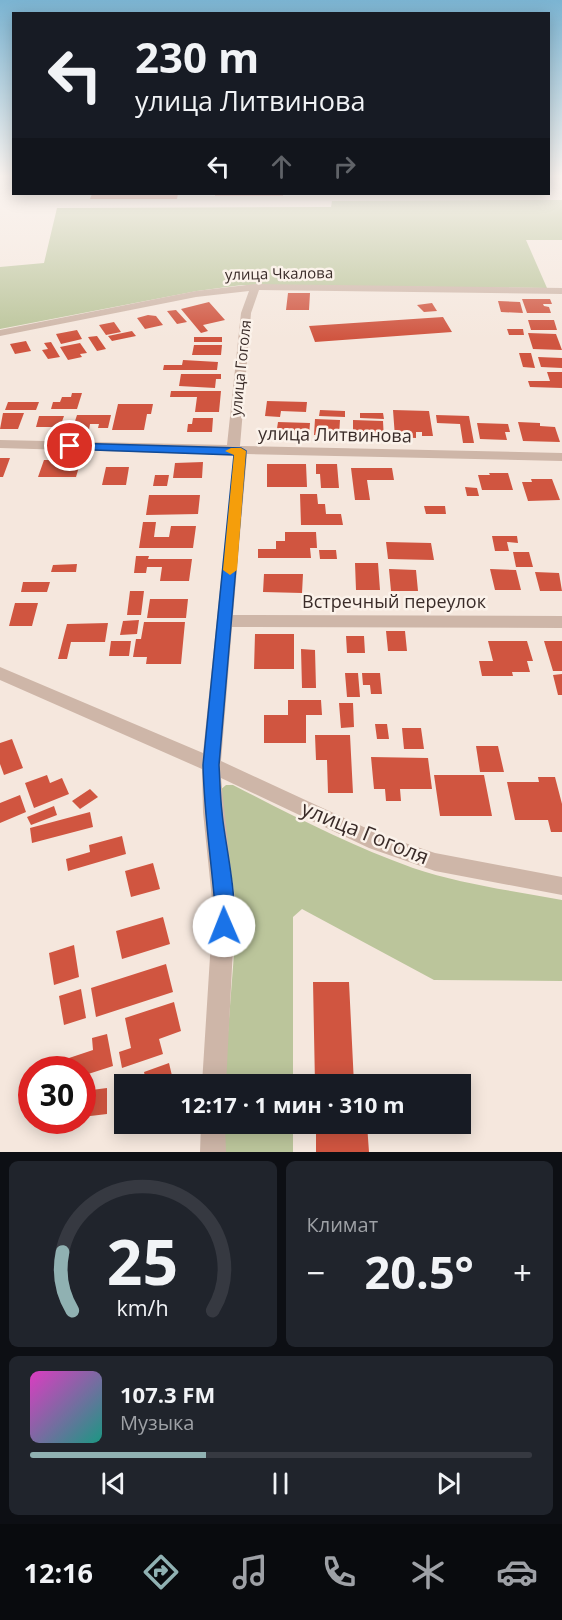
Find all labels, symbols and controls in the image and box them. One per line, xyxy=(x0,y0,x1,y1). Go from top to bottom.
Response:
text: 230 m xyxy=(135,28,259,85)
icon: left xyxy=(36,36,114,114)
text: улица Литвинова xyxy=(135,82,365,119)
icon: left xyxy=(202,150,235,183)
icon: ahead xyxy=(265,150,298,183)
icon: right xyxy=(328,150,361,183)
street label: улица Чкалова xyxy=(225,262,333,284)
street label: улица Гоголя xyxy=(225,319,255,417)
pin xyxy=(44,420,95,471)
street label: улица Литвинова xyxy=(258,421,412,447)
icon: arrive xyxy=(53,429,86,462)
street label: Встречный переулок xyxy=(302,589,487,613)
street label: улица Гоголя xyxy=(298,794,433,870)
position arrow xyxy=(192,894,256,958)
speed limit sign: 30 xyxy=(18,1056,96,1134)
text: 12:17 · 1 мин · 310 m xyxy=(180,1089,405,1119)
text: Климат xyxy=(307,1211,378,1238)
text: 25 xyxy=(107,1218,178,1303)
text: 20.5° xyxy=(365,1241,474,1302)
text: − xyxy=(307,1250,325,1295)
text: + xyxy=(513,1250,532,1295)
text: km/h xyxy=(117,1293,169,1322)
text: 107.3 FM xyxy=(120,1379,215,1409)
text: Музыка xyxy=(120,1409,194,1436)
icon: previous xyxy=(97,1467,130,1500)
icon: pause xyxy=(264,1467,297,1500)
icon: next xyxy=(432,1467,465,1500)
icon: directions xyxy=(140,1551,182,1593)
icon: music xyxy=(229,1551,271,1593)
icon: phone xyxy=(318,1551,360,1593)
icon: climate xyxy=(407,1551,449,1593)
icon: car xyxy=(496,1551,538,1593)
text: 12:16 xyxy=(24,1554,93,1591)

